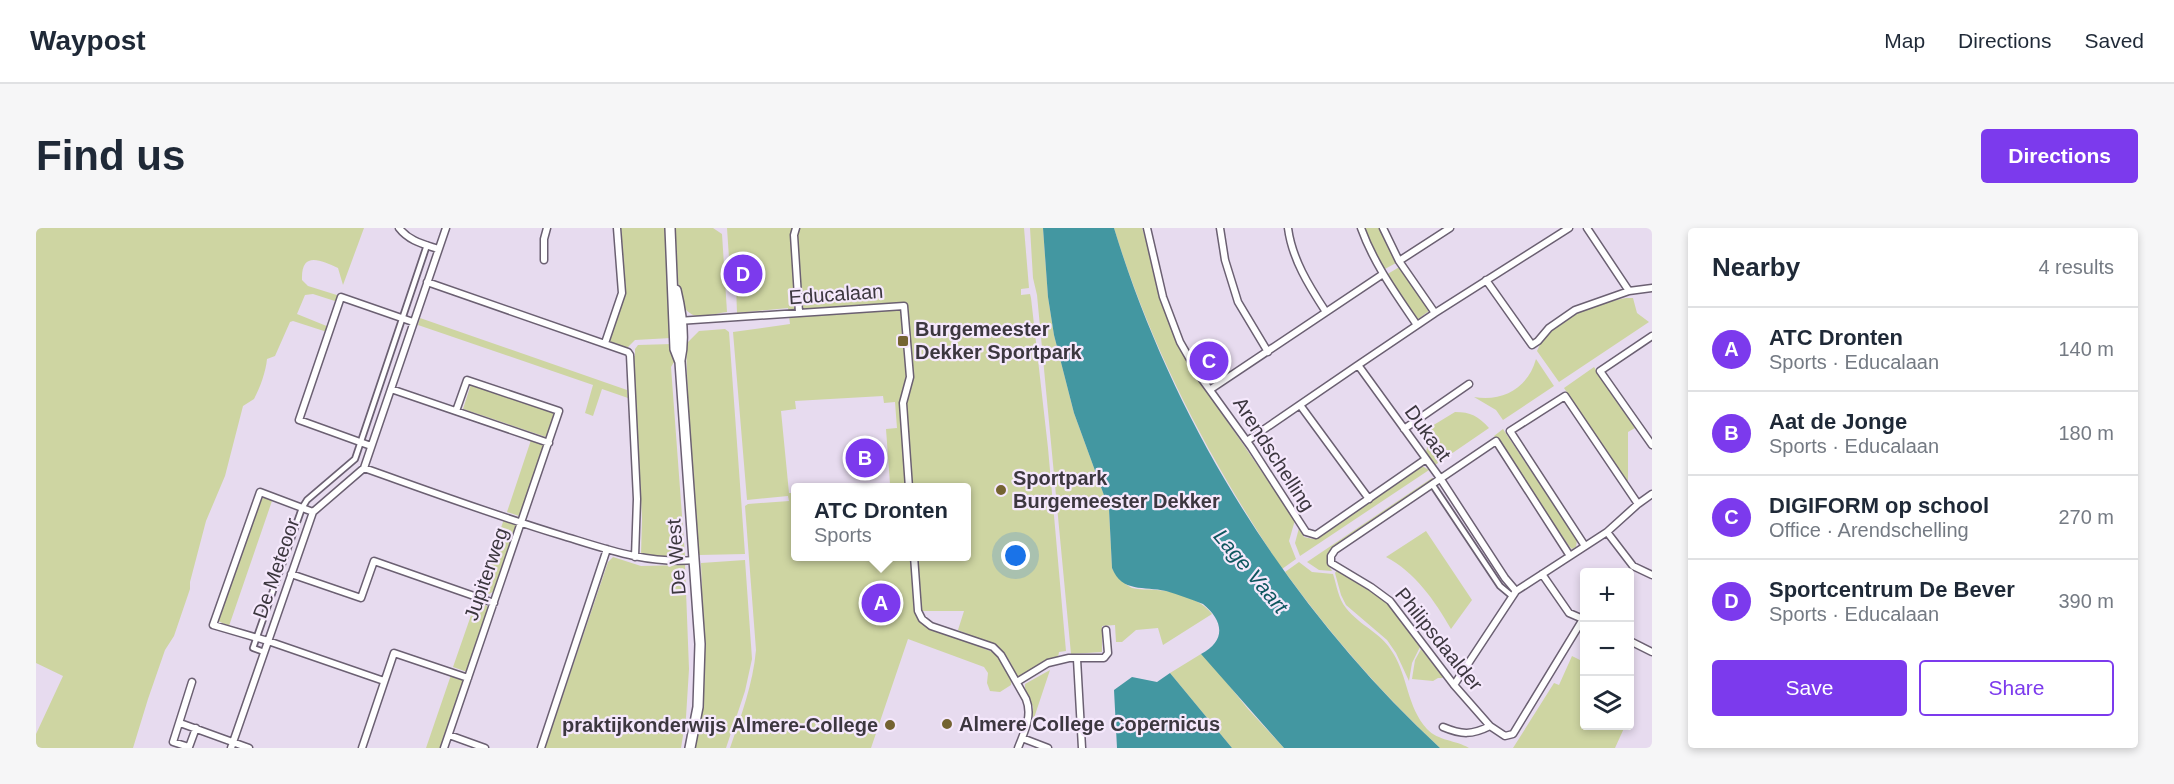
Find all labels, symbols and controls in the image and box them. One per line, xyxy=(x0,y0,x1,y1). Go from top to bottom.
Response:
text: Waypost xyxy=(30,25,146,56)
text: Map xyxy=(1884,29,1925,52)
text: Directions xyxy=(1958,29,2051,52)
text: Saved xyxy=(2084,29,2144,52)
button: Directions xyxy=(1981,129,2138,183)
text: Find us xyxy=(36,132,185,179)
pin: D xyxy=(724,252,762,296)
text: Nearby xyxy=(1712,252,1800,282)
text: 4 results xyxy=(2038,256,2114,278)
street label: Educalaan xyxy=(788,280,884,308)
place label: Burgemeester Dekker Sportpark xyxy=(915,318,1083,363)
text: ATC Dronten xyxy=(1769,325,1903,350)
marker: Burgemeester Dekker Sportpark xyxy=(896,334,910,348)
pin: C xyxy=(1190,338,1228,384)
text: A xyxy=(1724,338,1739,360)
text: 140 m xyxy=(2058,338,2114,360)
text: Sports · Educalaan xyxy=(1769,351,1939,373)
street label: Arendschelling xyxy=(1229,393,1319,515)
street label: Dukaat xyxy=(1400,401,1456,465)
text: Aat de Jonge xyxy=(1769,409,1907,434)
text: B xyxy=(1724,422,1739,444)
text: 180 m xyxy=(2058,422,2114,444)
text: Sports · Educalaan xyxy=(1769,435,1939,457)
pin: B xyxy=(846,436,884,480)
place label: Sportpark Burgemeester Dekker xyxy=(1013,467,1220,512)
popup xyxy=(791,483,971,561)
marker: Sportpark Burgemeester Dekker xyxy=(994,483,1008,497)
text: DIGIFORM op school xyxy=(1769,493,1989,518)
text: ATC Dronten xyxy=(814,498,948,523)
text: C xyxy=(1724,506,1739,528)
text: 270 m xyxy=(2058,506,2114,528)
street label: De Meteoor xyxy=(249,515,304,621)
street label: De West xyxy=(662,518,690,596)
text: Office · Arendschelling xyxy=(1769,519,1969,541)
text: Sports xyxy=(814,524,872,546)
street label: Jupiterweg xyxy=(460,525,512,623)
water label: Lage Vaart xyxy=(1209,525,1293,618)
your location xyxy=(1001,541,1030,570)
map controls xyxy=(1580,568,1634,730)
button: + xyxy=(1580,568,1634,622)
text: Sportcentrum De Bever xyxy=(1769,577,2015,602)
pin: A xyxy=(862,580,900,626)
street label: Philipsdaalder xyxy=(1391,583,1487,695)
text: D xyxy=(1724,590,1739,612)
text: 390 m xyxy=(2058,590,2114,612)
text: Sports · Educalaan xyxy=(1769,603,1939,625)
button: − xyxy=(1580,622,1634,676)
button: Save xyxy=(1712,660,1907,716)
button: Share xyxy=(1919,660,2114,716)
button: layers xyxy=(1580,676,1634,730)
place label: Almere College Copernicus xyxy=(959,713,1220,735)
place label: praktijkonderwijs Almere-College xyxy=(562,714,878,736)
marker: Almere College Copernicus xyxy=(940,717,954,731)
marker: praktijkonderwijs Almere-College xyxy=(883,718,897,732)

